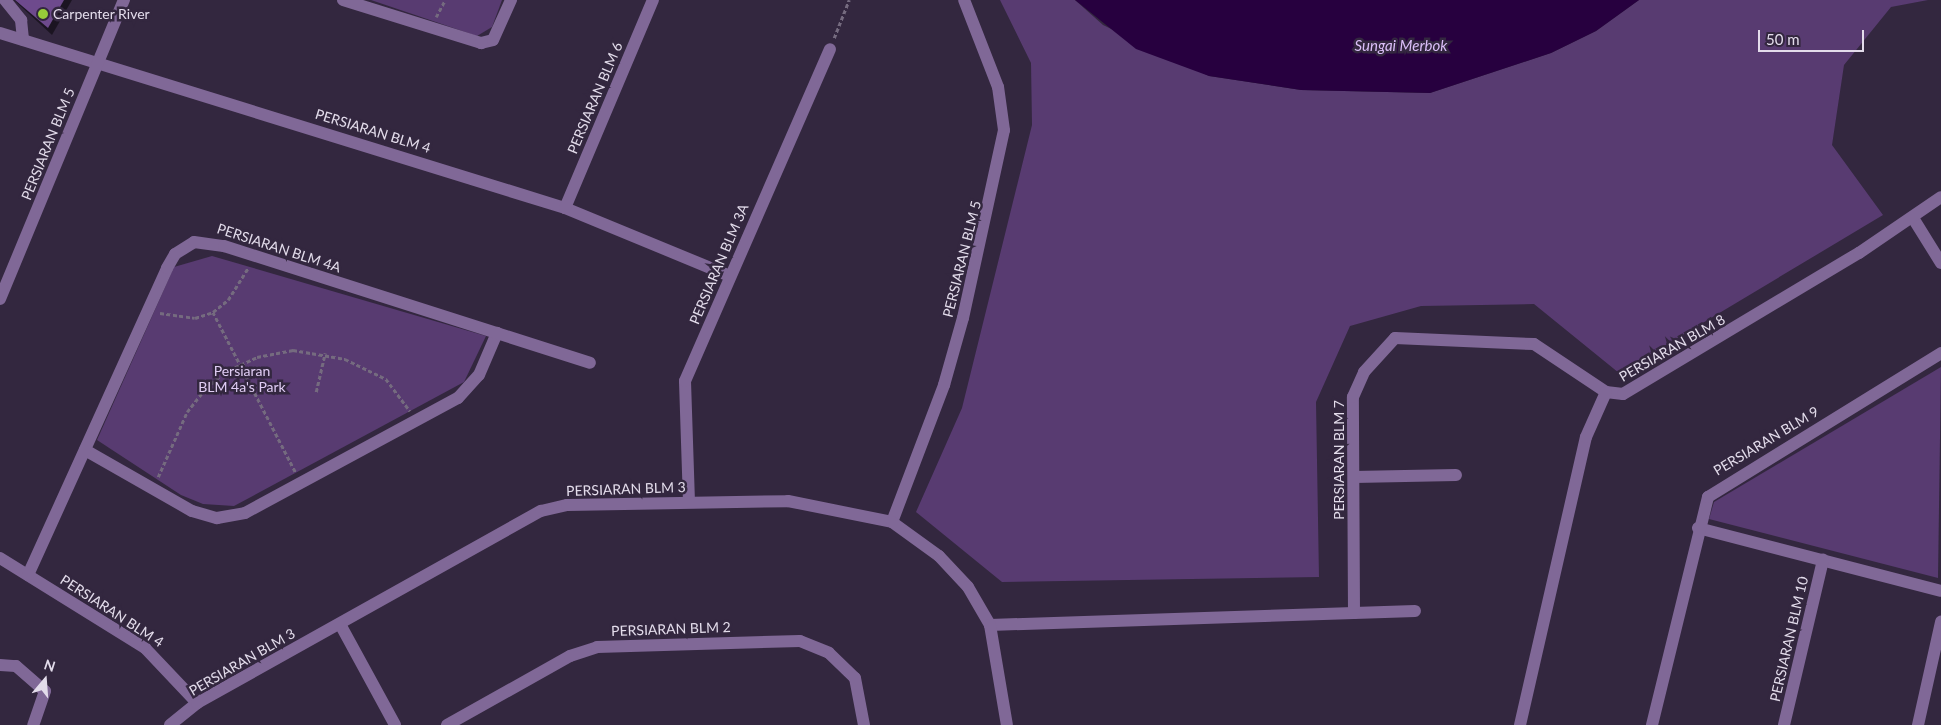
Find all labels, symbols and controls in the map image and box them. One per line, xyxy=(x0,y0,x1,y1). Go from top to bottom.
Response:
place label: Carpenter River xyxy=(53,6,150,22)
marker: Carpenter River xyxy=(37,8,49,20)
scale bar xyxy=(1761,20,1867,52)
text: 50 m xyxy=(1766,30,1800,48)
water label: Sungai Merbok xyxy=(1355,37,1447,55)
street label: PERSIARAN BLM 6 xyxy=(564,40,626,156)
street label: PERSIARAN BLM 5 xyxy=(18,85,78,203)
street label: PERSIARAN BLM 4 xyxy=(313,105,433,157)
street label: PERSIARAN BLM 5 xyxy=(939,199,985,319)
street label: PERSIARAN BLM 3A xyxy=(686,201,752,327)
street label: PERSIARAN BLM 4A xyxy=(215,220,343,276)
street label: PERSIARAN BLM 8 xyxy=(1616,311,1728,385)
park label: Persiaran BLM 4a's Park xyxy=(198,363,286,396)
street label: PERSIARAN BLM 7 xyxy=(1331,400,1347,520)
street label: PERSIARAN BLM 9 xyxy=(1710,403,1822,479)
street label: PERSIARAN BLM 3 xyxy=(566,479,686,499)
street label: PERSIARAN BLM 4 xyxy=(57,571,167,651)
street label: PERSIARAN BLM 10 xyxy=(1766,575,1812,703)
street label: PERSIARAN BLM 2 xyxy=(611,619,731,639)
street label: PERSIARAN BLM 3 xyxy=(186,625,298,699)
north arrow xyxy=(20,655,70,705)
text: N xyxy=(42,656,58,675)

